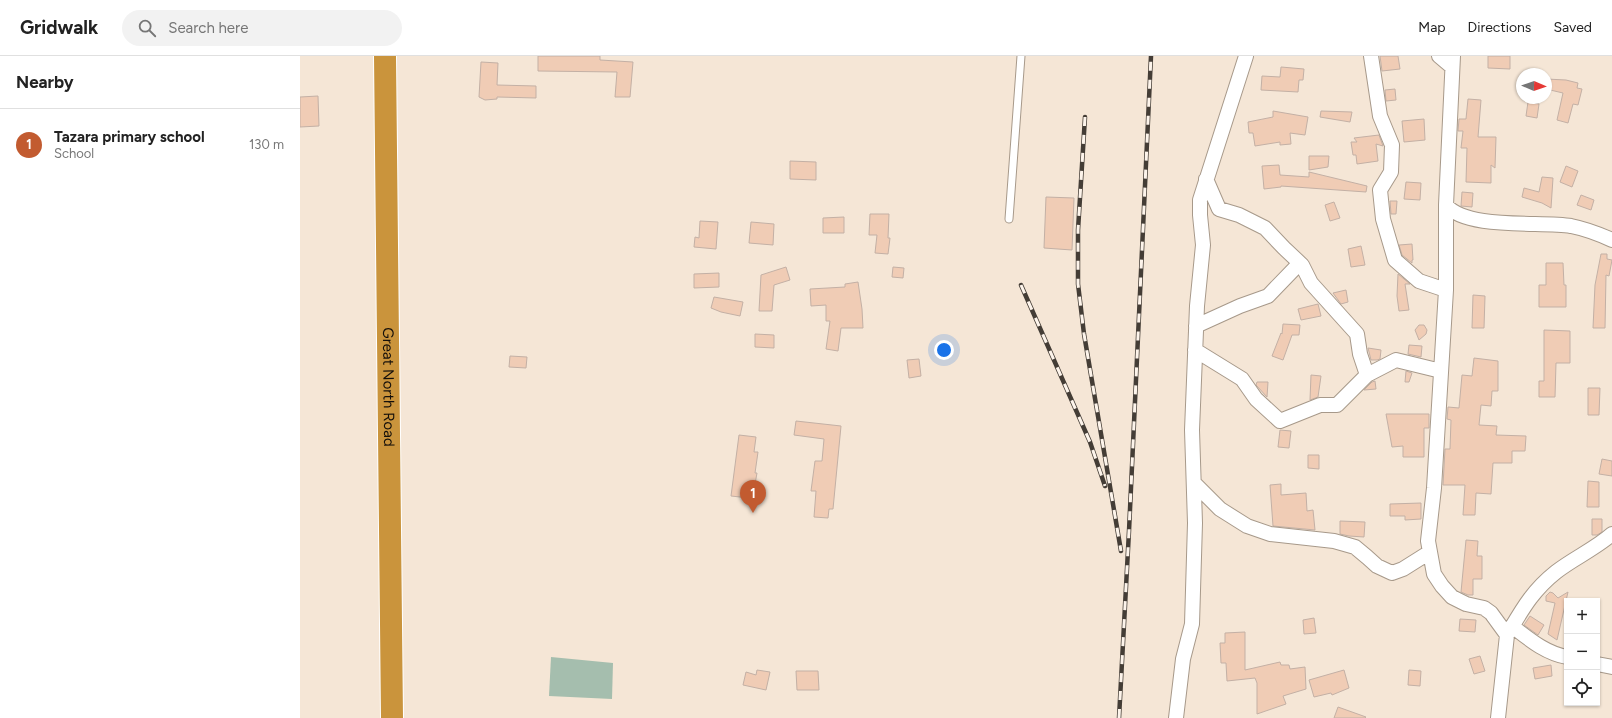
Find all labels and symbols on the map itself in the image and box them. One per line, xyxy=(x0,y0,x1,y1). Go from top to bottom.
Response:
north arrow xyxy=(1516,68,1552,104)
street label: Great North Road xyxy=(379,327,398,447)
your location xyxy=(934,340,954,360)
pin: 1 xyxy=(740,480,766,513)

